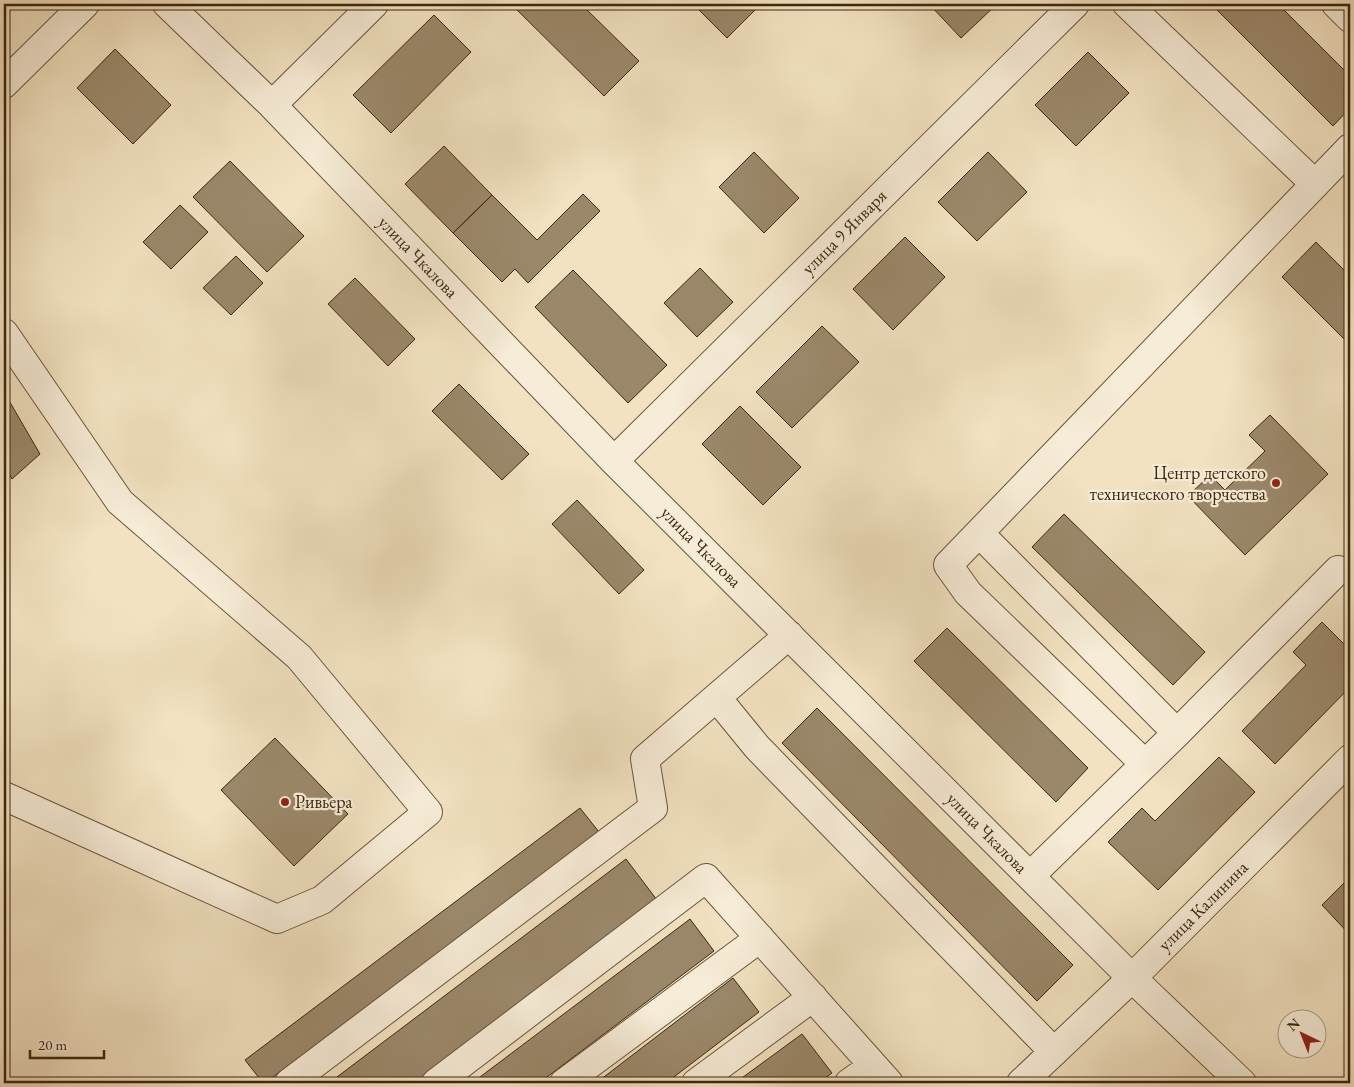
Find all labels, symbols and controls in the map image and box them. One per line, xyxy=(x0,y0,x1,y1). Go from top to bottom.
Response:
street label: улица 9 Января xyxy=(796,184,891,279)
street label: улица Чкалова xyxy=(373,211,464,303)
place label: Центр детского технического творчества xyxy=(1090,461,1267,505)
marker: Центр детского технического творчества xyxy=(1270,477,1282,489)
street label: улица Чкалова xyxy=(656,501,747,593)
street label: улица Чкалова xyxy=(942,787,1033,879)
place label: Ривьера xyxy=(295,790,353,813)
marker: Ривьера xyxy=(279,796,291,808)
street label: улица Калинина xyxy=(1153,855,1253,956)
north arrow xyxy=(1276,1010,1326,1060)
text: N xyxy=(1283,1014,1304,1035)
scale bar xyxy=(30,1027,104,1059)
text: 20 m xyxy=(38,1035,67,1054)

